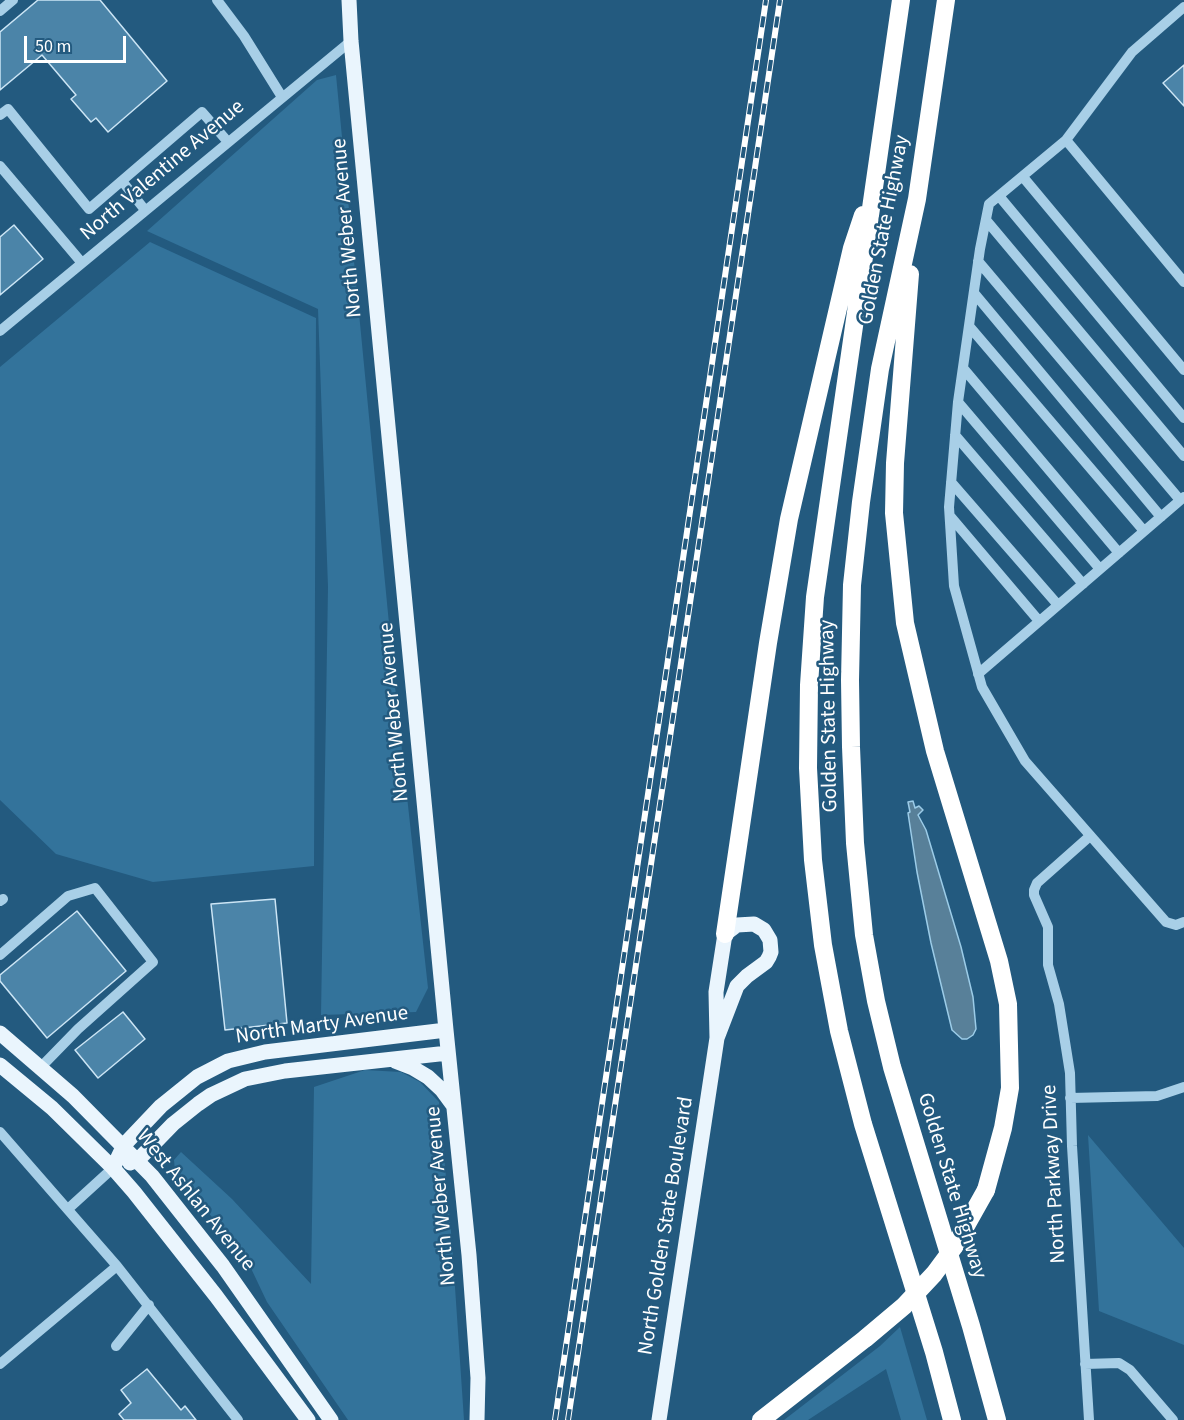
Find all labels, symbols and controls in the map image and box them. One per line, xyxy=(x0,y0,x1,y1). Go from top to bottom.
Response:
scale bar xyxy=(27,24,129,62)
text: 50 m xyxy=(35,34,71,59)
street label: North Valentine Avenue xyxy=(76,95,250,247)
street label: Golden State Highway xyxy=(854,133,916,327)
street label: North Weber Avenue xyxy=(328,137,368,319)
street label: Golden State Highway xyxy=(816,619,844,813)
street label: North Weber Avenue xyxy=(375,621,415,803)
street label: North Marty Avenue xyxy=(234,1001,410,1051)
street label: North Parkway Drive xyxy=(1038,1084,1072,1264)
street label: Golden State Highway xyxy=(911,1090,991,1282)
street label: North Golden State Boulevard xyxy=(634,1095,700,1357)
street label: North Weber Avenue xyxy=(422,1105,462,1287)
street label: West Ashlan Avenue xyxy=(130,1125,260,1277)

